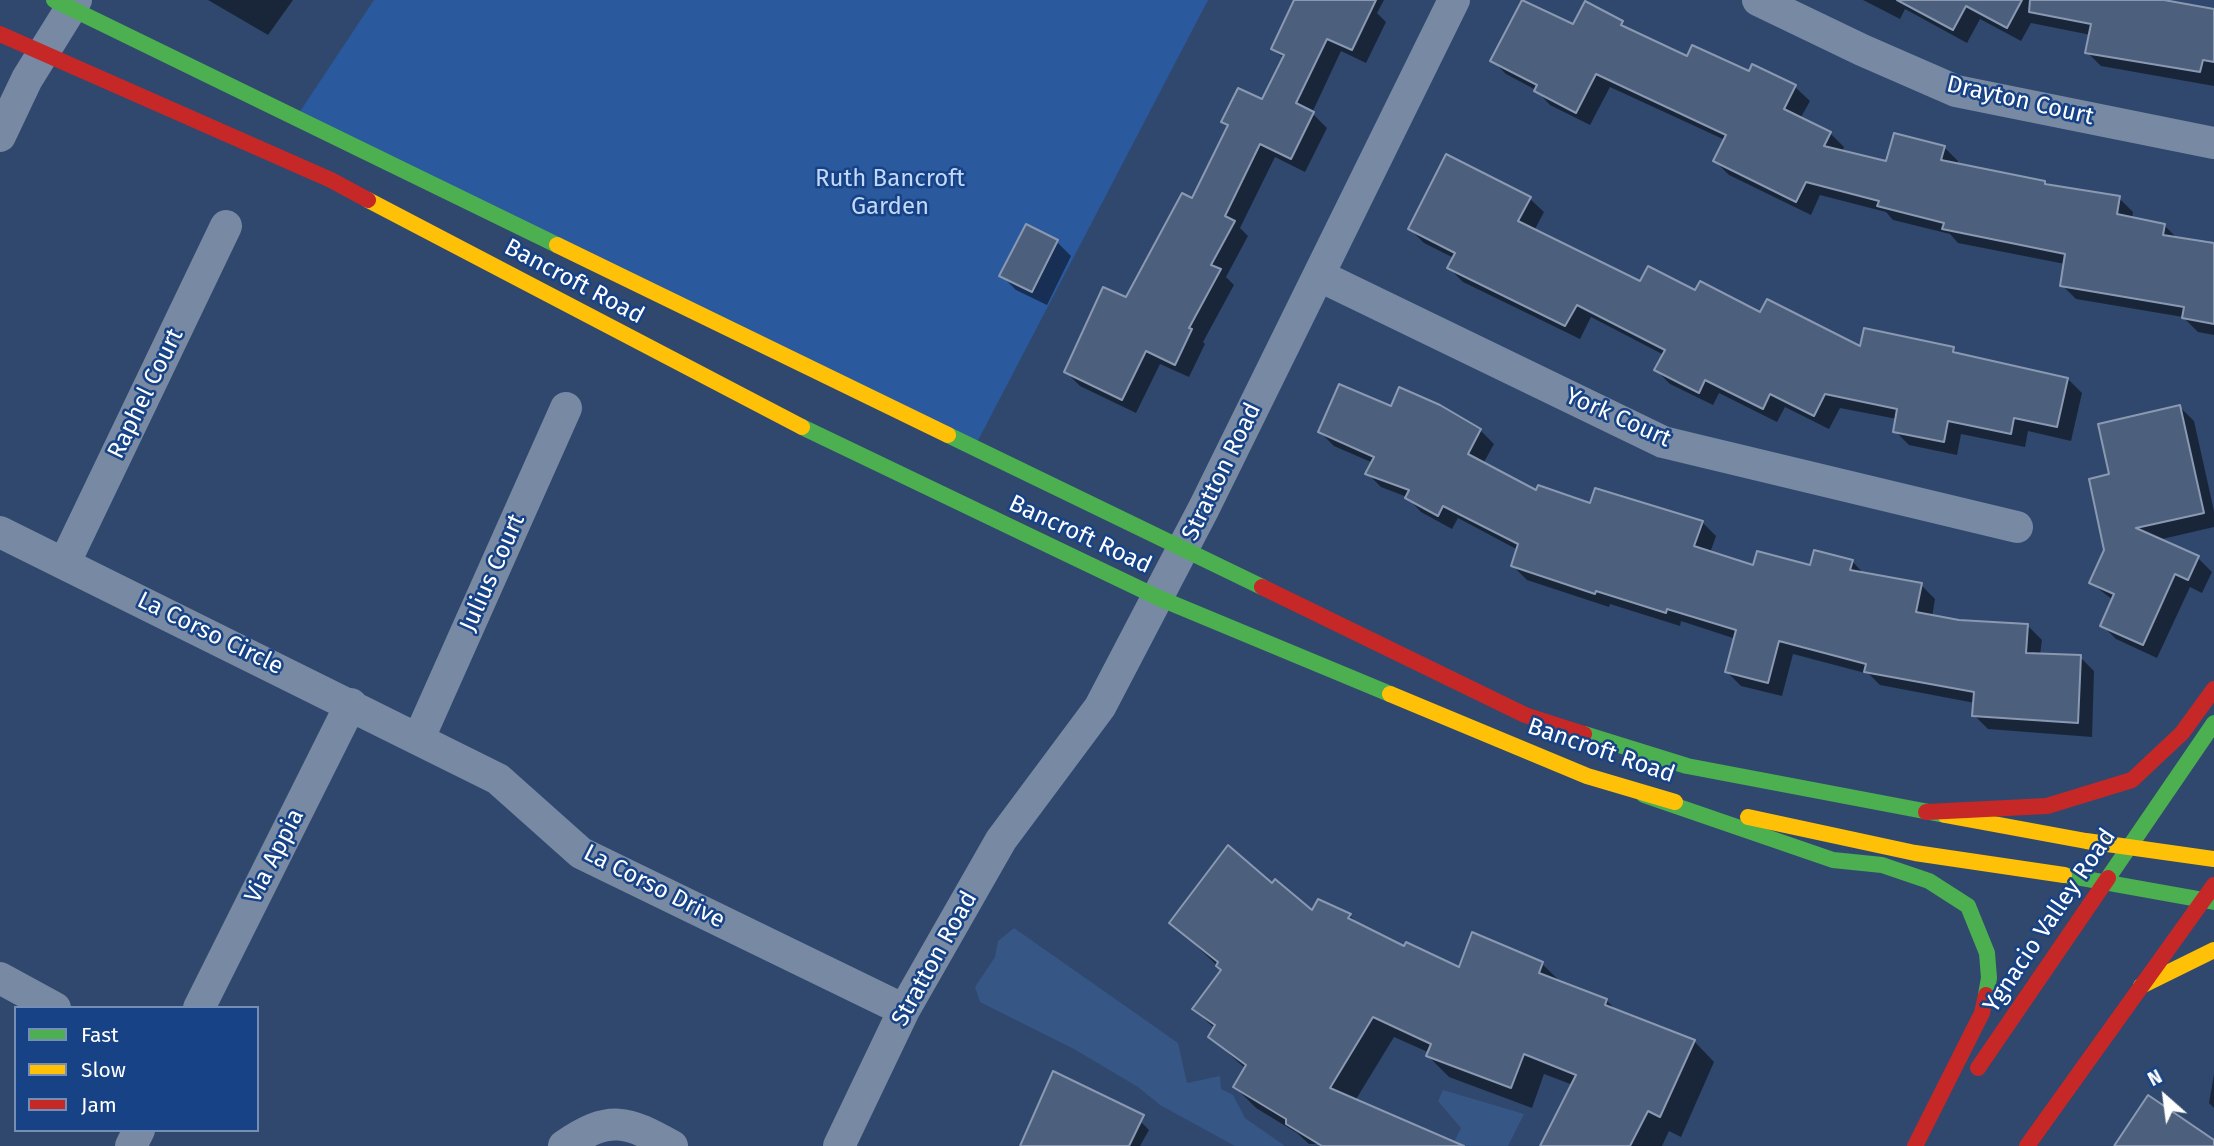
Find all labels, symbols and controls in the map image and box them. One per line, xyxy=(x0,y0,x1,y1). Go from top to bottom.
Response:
street label: Drayton Court xyxy=(1944,70,2096,132)
park label: Ruth Bancroft Garden xyxy=(815,165,965,221)
street label: Bancroft Road xyxy=(499,233,649,331)
street label: Raphel Court xyxy=(102,324,190,464)
street label: York Court xyxy=(1561,382,1675,454)
street label: Stratton Road xyxy=(1176,398,1268,546)
street label: Bancroft Road xyxy=(1004,489,1156,581)
street label: Julius Court xyxy=(454,510,532,636)
street label: La Corso Circle xyxy=(132,586,288,682)
street label: Bancroft Road xyxy=(1523,712,1679,790)
street label: Via Appia xyxy=(239,804,311,908)
street label: Ygnacio Valley Road xyxy=(1978,823,2122,1019)
street label: La Corso Drive xyxy=(578,839,730,935)
street label: Stratton Road xyxy=(886,886,984,1032)
legend xyxy=(14,1006,259,1132)
text: Fast xyxy=(81,1022,119,1048)
text: Slow xyxy=(81,1057,126,1083)
north arrow xyxy=(2130,1062,2200,1132)
text: N xyxy=(2144,1065,2166,1091)
text: Jam xyxy=(81,1092,117,1118)

